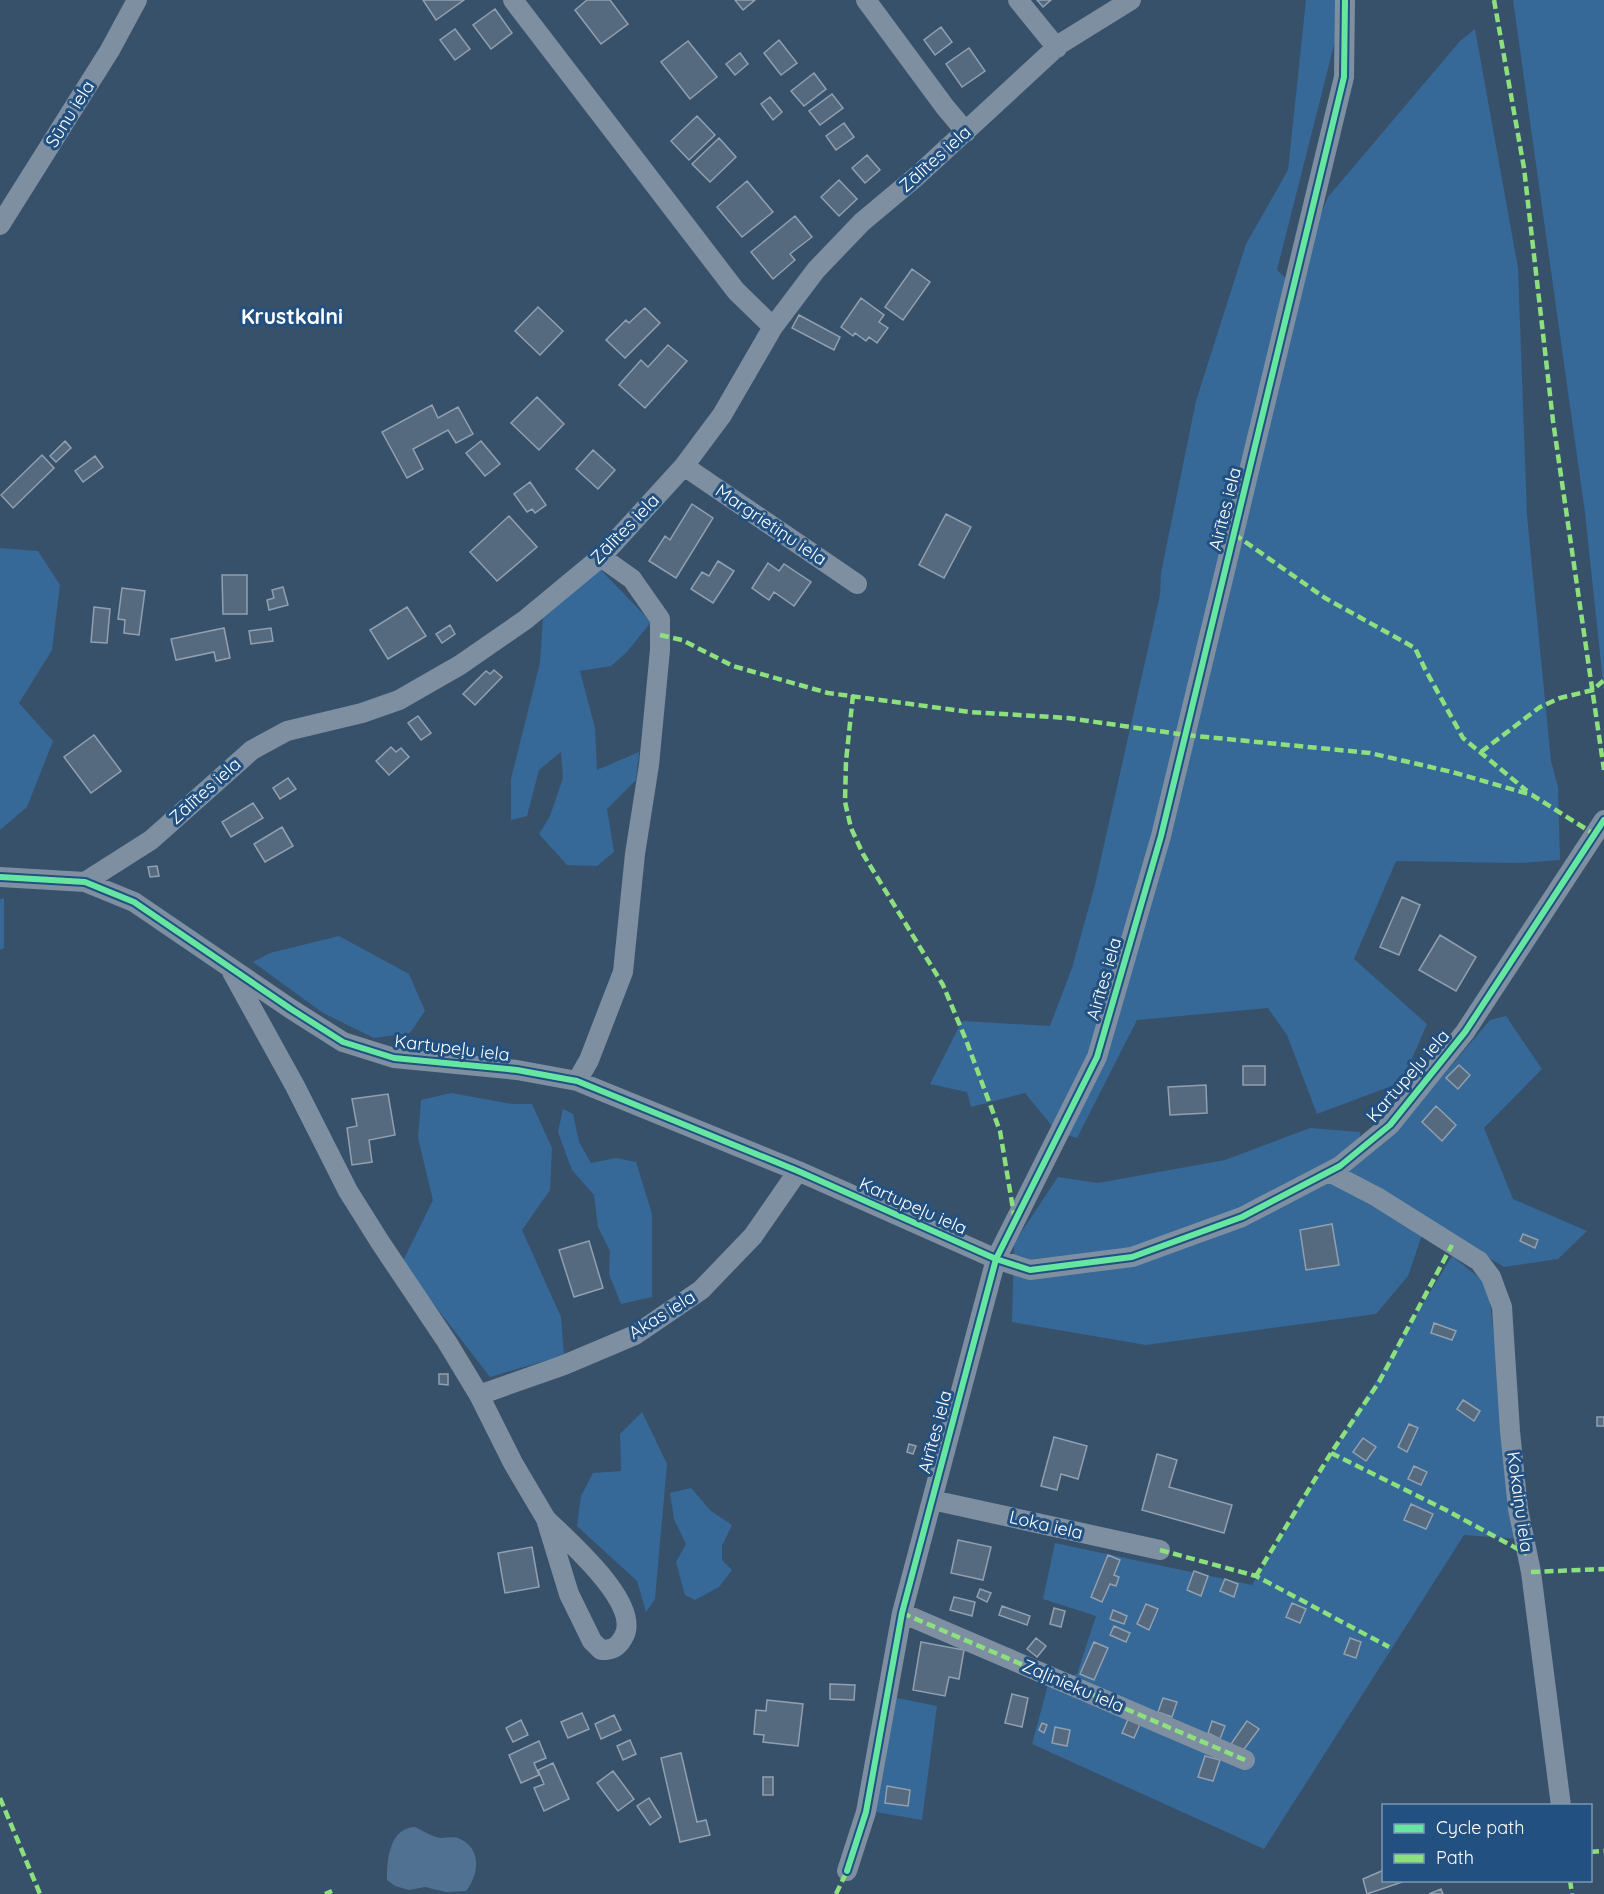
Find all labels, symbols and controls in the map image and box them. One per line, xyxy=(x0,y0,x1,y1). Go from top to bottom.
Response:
street label: Sūnu iela xyxy=(40,76,99,152)
street label: Zālītes iela xyxy=(894,120,975,197)
district label: Krustkalni xyxy=(241,303,343,329)
street label: Airītes iela xyxy=(1203,465,1246,553)
street label: Margrietiņu iela xyxy=(711,479,831,570)
street label: Zālītes iela xyxy=(585,489,664,569)
street label: Zālītes iela xyxy=(164,752,245,829)
street label: Airītes iela xyxy=(1081,935,1126,1023)
street label: Kartupeļu iela xyxy=(1361,1024,1454,1127)
street label: Kartupeļu iela xyxy=(393,1029,511,1066)
street label: Kartupeļu iela xyxy=(856,1171,971,1240)
street label: Akas iela xyxy=(624,1285,699,1344)
street label: Airītes iela xyxy=(912,1388,957,1476)
street label: Kokaiņu iela xyxy=(1502,1450,1539,1554)
street label: Loka iela xyxy=(1007,1505,1085,1544)
street label: Zaļinieku iela xyxy=(1019,1654,1128,1717)
legend xyxy=(1382,1804,1592,1882)
text: Cycle path xyxy=(1436,1816,1524,1839)
text: Path xyxy=(1436,1846,1474,1869)

